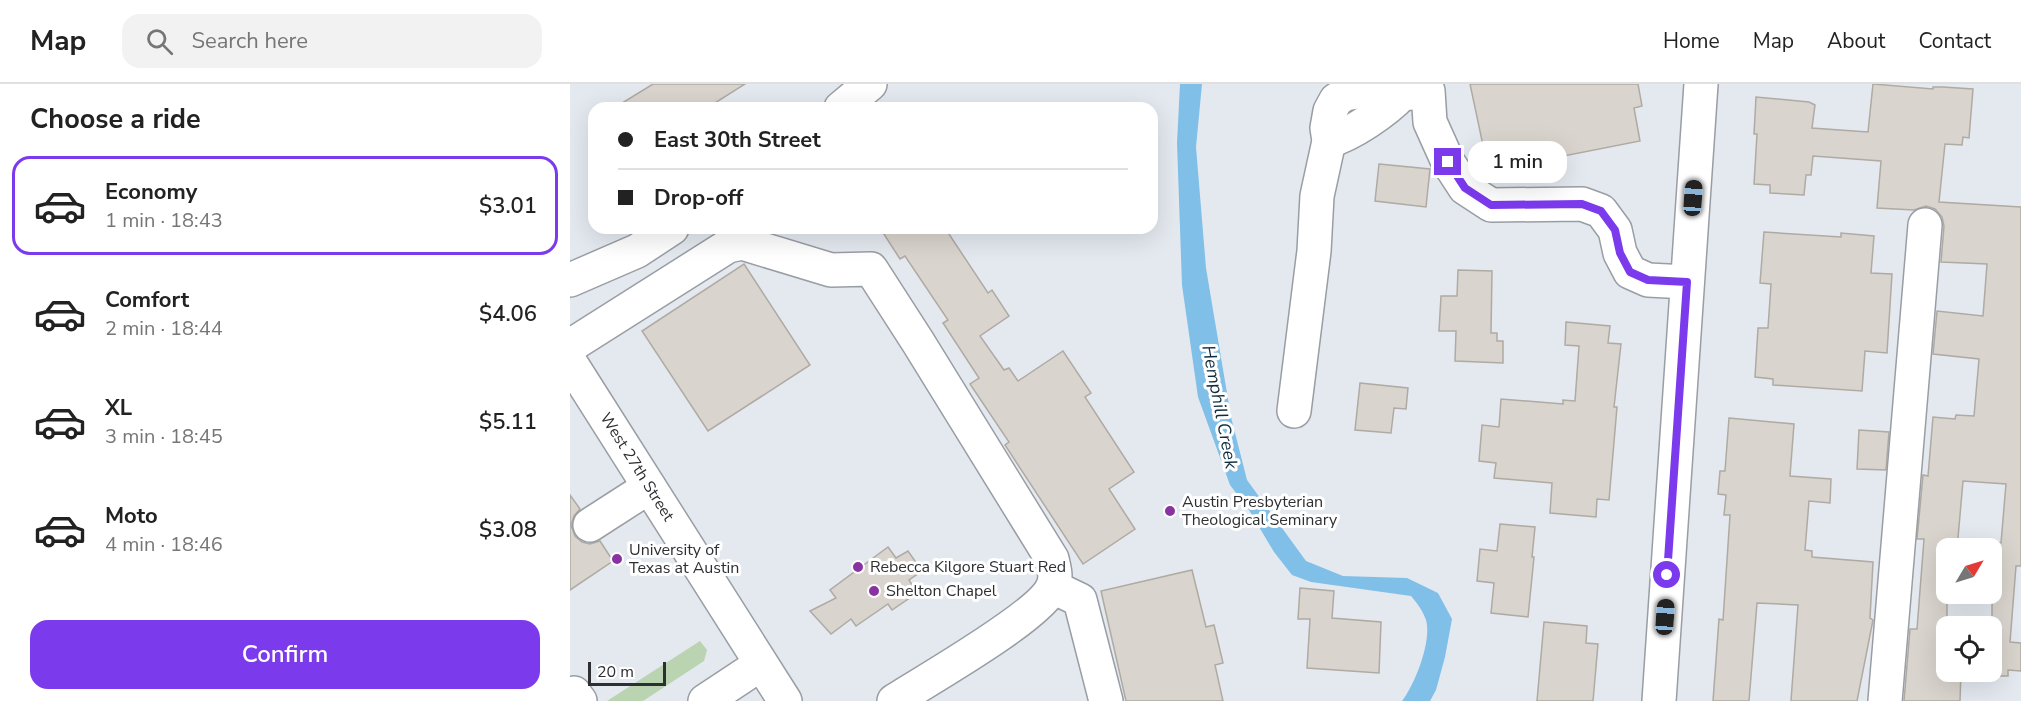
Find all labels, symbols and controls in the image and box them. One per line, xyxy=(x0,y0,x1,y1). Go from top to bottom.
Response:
search box xyxy=(122,14,542,68)
text: Map xyxy=(30,22,86,60)
icon: search xyxy=(143,25,176,58)
text: Search here xyxy=(191,26,308,56)
text: Home xyxy=(1663,27,1720,55)
text: Map xyxy=(1753,27,1794,55)
text: About xyxy=(1827,27,1885,55)
text: Contact xyxy=(1918,27,1991,55)
text: Choose a ride xyxy=(30,101,201,138)
text: East 30th Street xyxy=(654,125,821,155)
callout: 1 min xyxy=(1469,141,1568,183)
route end xyxy=(1434,148,1461,175)
text: 1 min xyxy=(1492,148,1543,175)
text: Economy xyxy=(105,177,197,207)
icon: car xyxy=(33,179,87,233)
car xyxy=(1683,179,1703,217)
text: Drop-off xyxy=(654,183,743,213)
text: $3.01 xyxy=(479,191,537,221)
text: 1 min · 18:43 xyxy=(105,207,223,234)
text: Comfort xyxy=(105,285,189,315)
icon: car xyxy=(33,287,87,341)
text: $4.06 xyxy=(479,299,537,329)
text: 2 min · 18:44 xyxy=(105,315,223,342)
water label: Hemphill Creek xyxy=(1196,343,1244,472)
text: XL xyxy=(105,393,132,423)
icon: car xyxy=(33,395,87,449)
text: $5.11 xyxy=(479,407,537,437)
street label: West 27th Street xyxy=(595,409,679,526)
text: 3 min · 18:45 xyxy=(105,423,223,450)
place label: Austin Presbyterian Theological Seminary xyxy=(1182,491,1338,531)
text: Moto xyxy=(105,501,158,531)
icon: car xyxy=(33,503,87,557)
marker: Austin Presbyterian Theological Seminary xyxy=(1163,504,1177,518)
text: $3.08 xyxy=(479,515,537,545)
text: 4 min · 18:46 xyxy=(105,531,223,558)
north arrow xyxy=(1936,538,2002,604)
map controls xyxy=(1936,538,2002,682)
place label: University of Texas at Austin xyxy=(629,539,739,579)
marker: University of Texas at Austin xyxy=(610,552,624,566)
place label: Rebecca Kilgore Stuart Red xyxy=(870,556,1066,578)
marker: Rebecca Kilgore Stuart Red xyxy=(851,560,865,574)
route start xyxy=(1653,561,1680,588)
place label: Shelton Chapel xyxy=(886,580,997,602)
marker: Shelton Chapel xyxy=(867,584,881,598)
car xyxy=(1655,598,1675,636)
button: locate xyxy=(1936,616,2002,682)
button: Confirm xyxy=(30,620,540,689)
scale bar xyxy=(588,659,666,686)
text: 20 m xyxy=(597,661,634,683)

